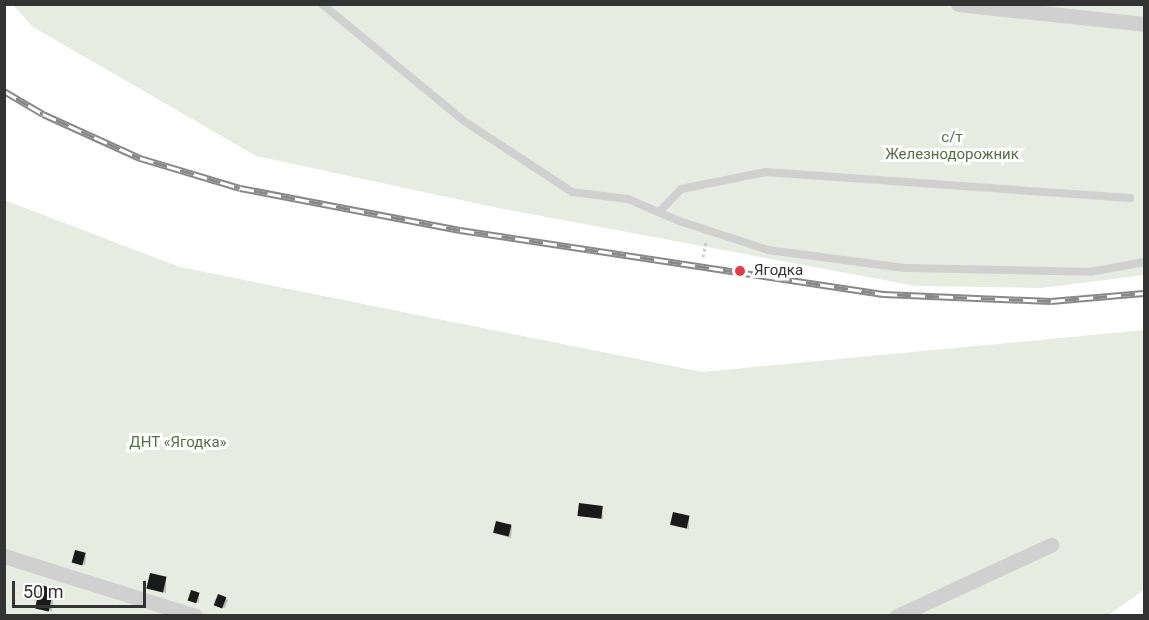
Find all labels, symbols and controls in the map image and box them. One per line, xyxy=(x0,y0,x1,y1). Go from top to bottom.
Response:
park label: с/т Железнодорожник xyxy=(885,128,1019,163)
marker: Ягодка xyxy=(731,262,749,280)
place label: Ягодка xyxy=(754,262,803,280)
park label: ДНТ «Ягодка» xyxy=(129,434,227,452)
scale bar xyxy=(15,569,148,607)
text: 50 m xyxy=(23,581,63,602)

